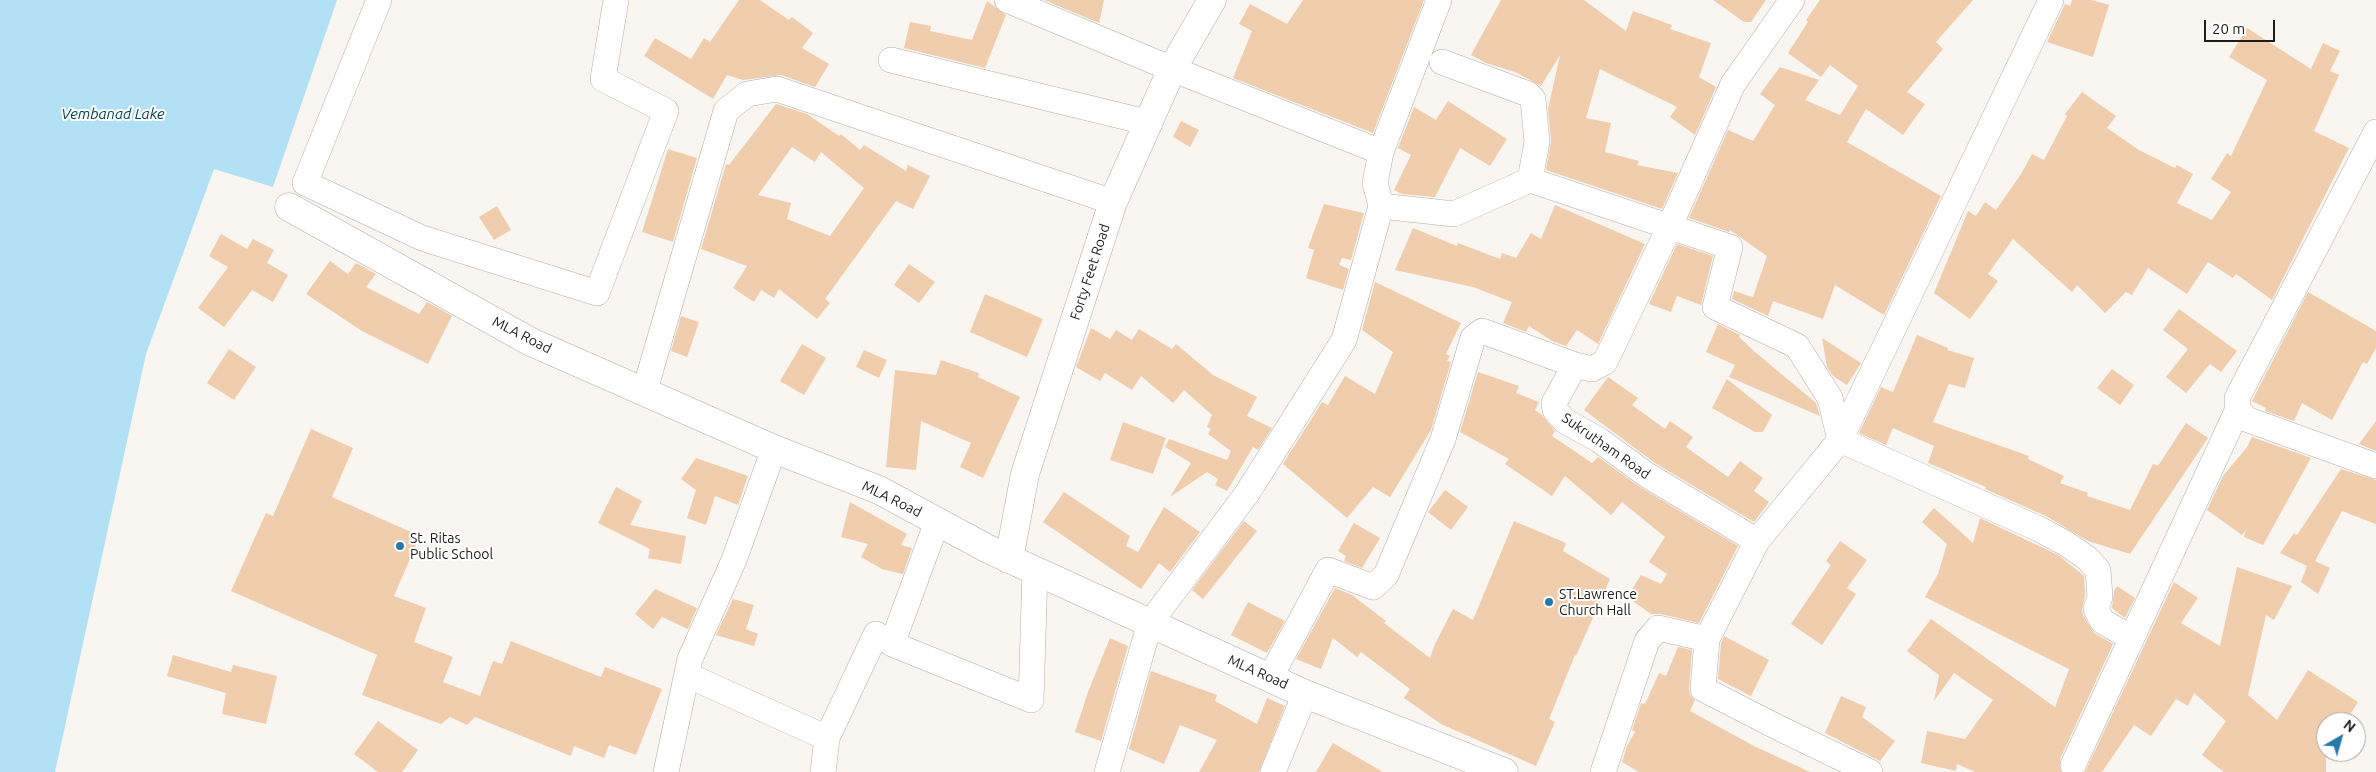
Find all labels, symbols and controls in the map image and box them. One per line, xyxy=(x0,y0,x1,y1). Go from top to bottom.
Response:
scale bar xyxy=(2206,10,2277,42)
text: 20 m xyxy=(2212,20,2245,37)
water label: Vembanad Lake xyxy=(61,105,165,123)
street label: Forty Feet Road xyxy=(1067,222,1113,322)
street label: MLA Road xyxy=(490,313,554,357)
street label: Sukrutham Road xyxy=(1559,409,1653,483)
street label: MLA Road xyxy=(859,477,925,521)
place label: St. Ritas Public School xyxy=(410,530,493,562)
marker: St. Ritas Public School xyxy=(394,540,406,552)
place label: ST.Lawrence Church Hall xyxy=(1559,586,1637,618)
marker: ST.Lawrence Church Hall xyxy=(1543,596,1555,608)
street label: MLA Road xyxy=(1225,651,1291,693)
north arrow xyxy=(2316,712,2366,762)
text: N xyxy=(2341,716,2359,735)

